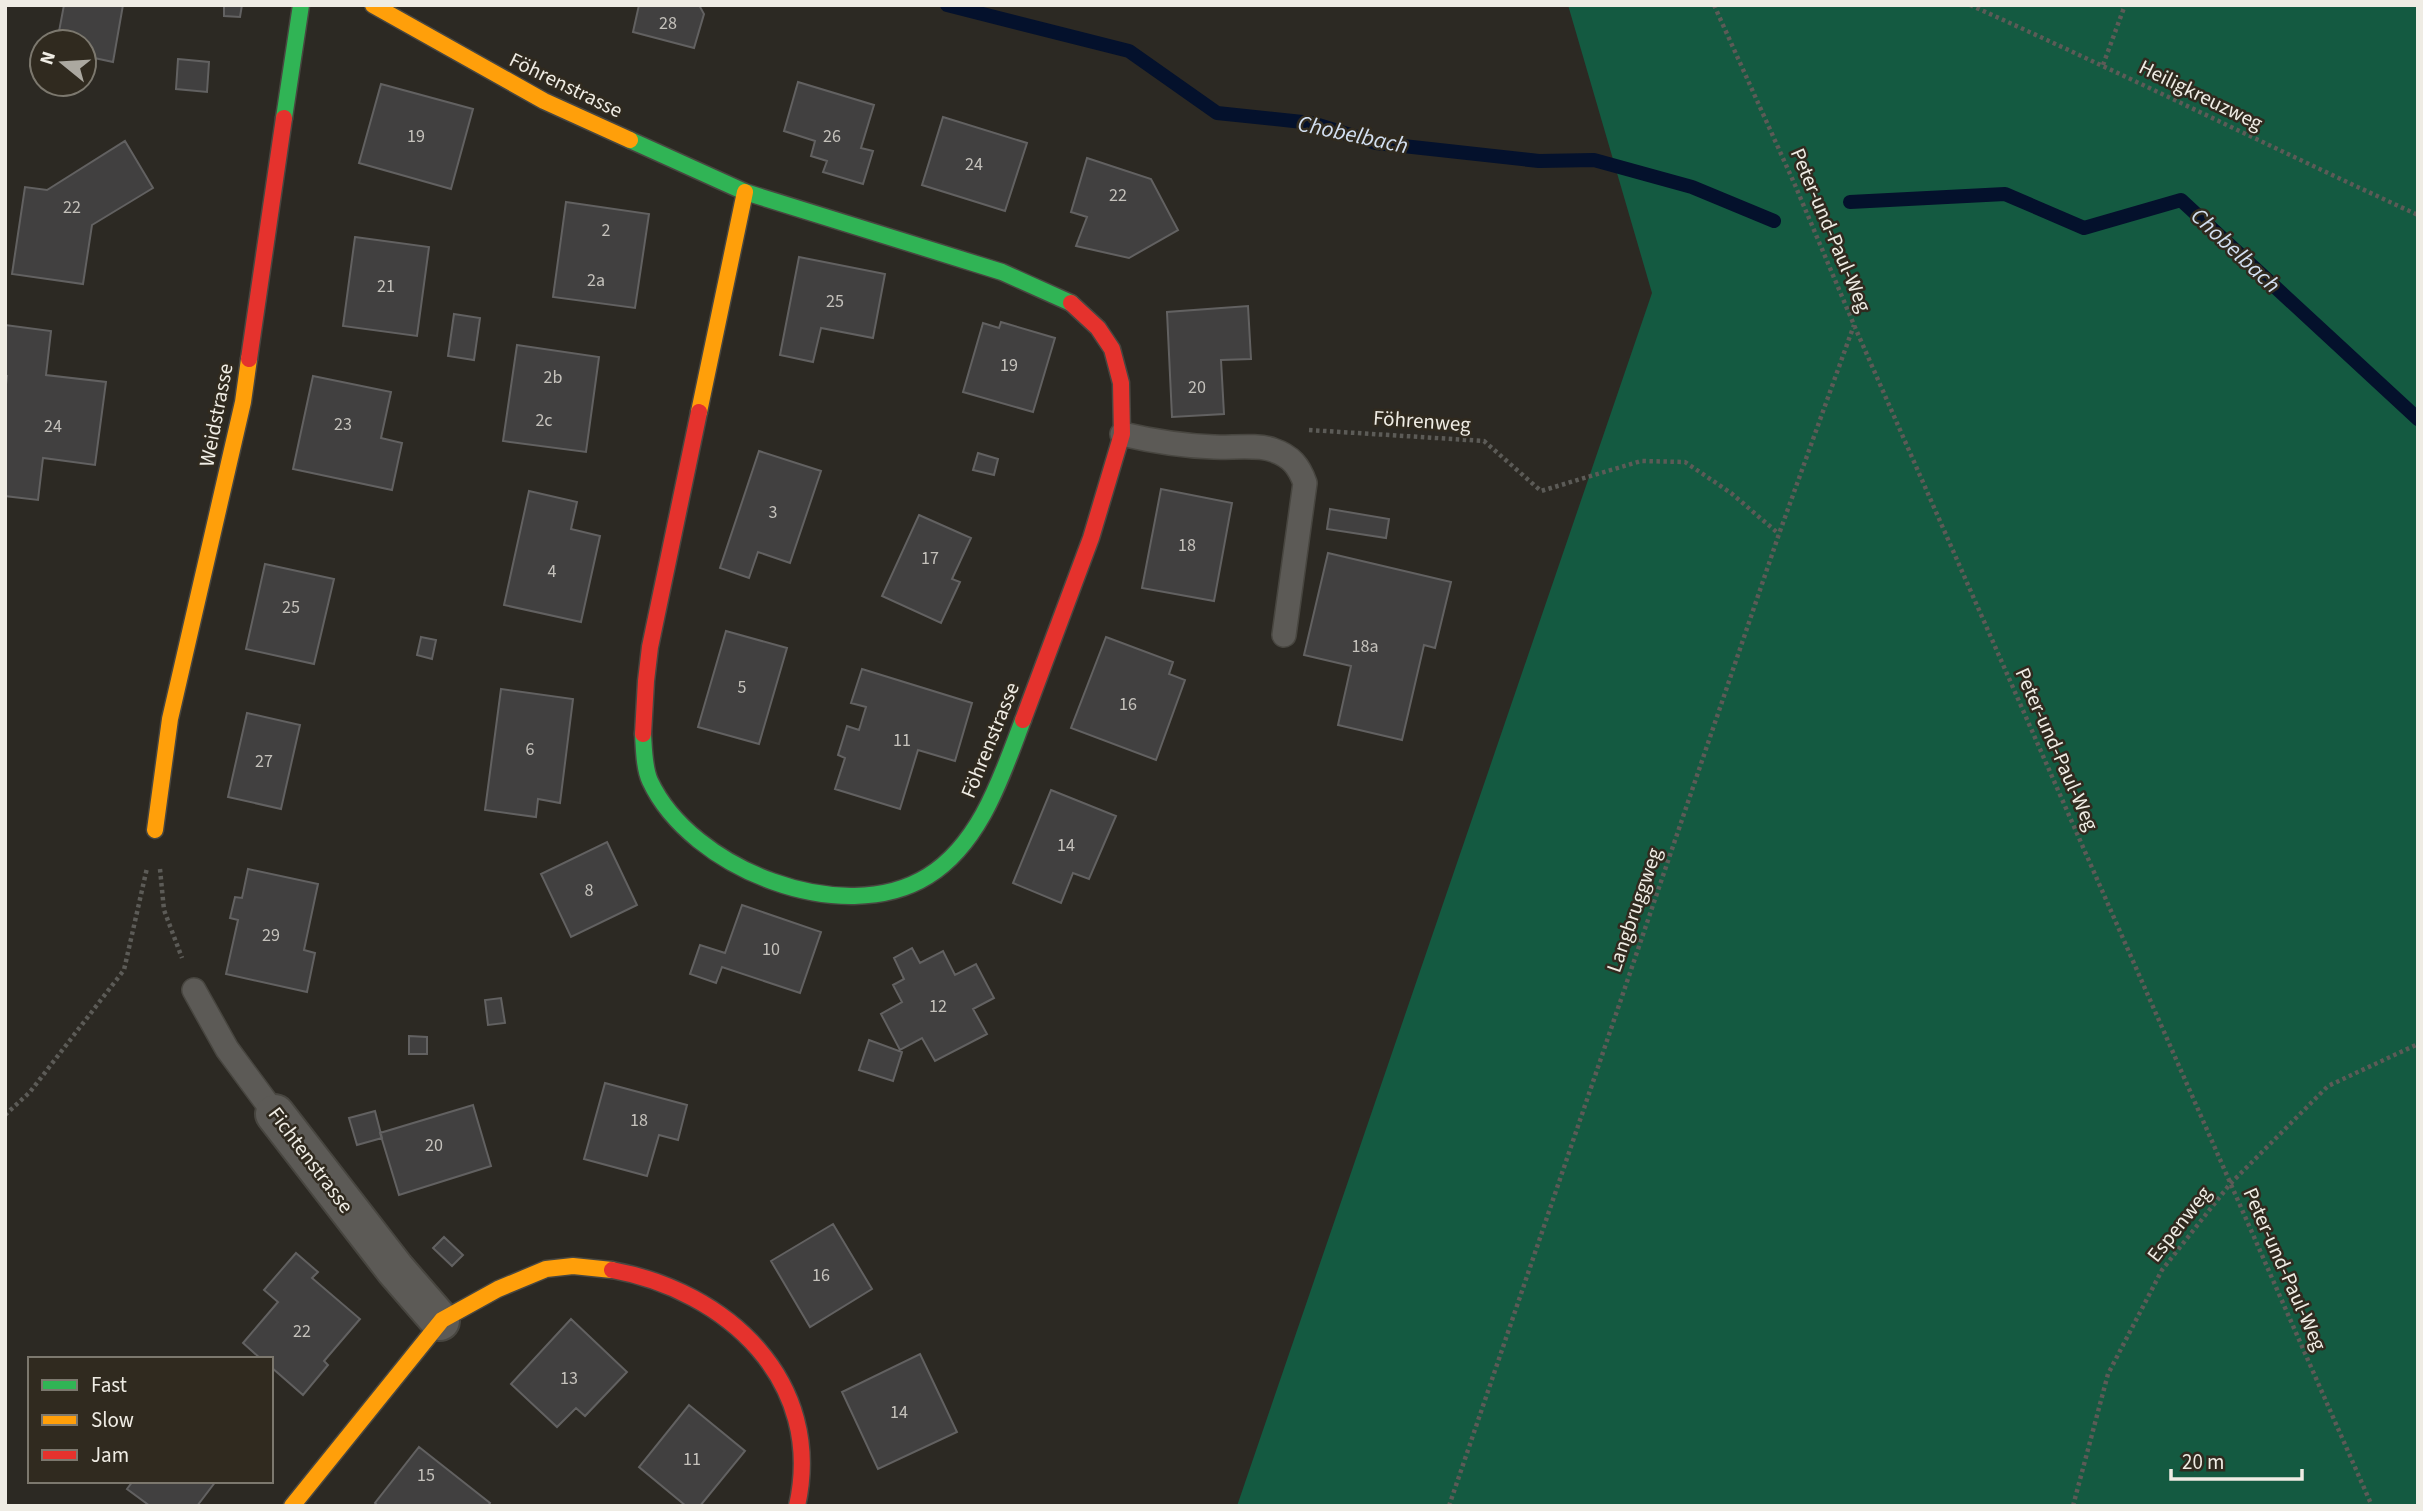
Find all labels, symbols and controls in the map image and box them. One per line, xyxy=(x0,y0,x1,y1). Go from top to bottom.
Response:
house number: 28 xyxy=(659,11,677,36)
north arrow xyxy=(28,28,98,98)
street label: Föhrenstrasse xyxy=(504,45,628,125)
text: N xyxy=(33,48,63,68)
street label: Heiligkreuzweg xyxy=(2134,52,2268,138)
water label: Chobelbach xyxy=(1295,107,1411,162)
house number: 19 xyxy=(407,124,425,149)
house number: 26 xyxy=(823,124,841,149)
street label: Peter-und-Paul-Weg xyxy=(1783,143,1879,317)
house number: 24 xyxy=(965,152,983,177)
house number: 22 xyxy=(1109,183,1127,208)
house number: 22 xyxy=(63,195,81,220)
water label: Chobelbach xyxy=(2183,200,2288,301)
house number: 2 xyxy=(602,218,611,243)
house number: 2a xyxy=(587,268,605,293)
house number: 21 xyxy=(377,274,395,299)
house number: 25 xyxy=(826,289,844,314)
house number: 19 xyxy=(1000,353,1018,378)
street label: Weidstrasse xyxy=(191,361,241,469)
house number: 2b xyxy=(544,365,562,390)
house number: 20 xyxy=(1188,375,1206,400)
street label: Föhrenweg xyxy=(1372,403,1472,439)
house number: 2c xyxy=(535,408,553,433)
house number: 23 xyxy=(334,412,352,437)
house number: 24 xyxy=(44,414,62,439)
house number: 3 xyxy=(769,500,778,525)
house number: 18 xyxy=(1178,533,1196,558)
house number: 17 xyxy=(921,546,939,571)
house number: 4 xyxy=(548,559,557,584)
house number: 25 xyxy=(282,595,300,620)
house number: 18a xyxy=(1352,634,1378,659)
street label: Peter-und-Paul-Weg xyxy=(2008,663,2107,836)
house number: 5 xyxy=(738,675,747,700)
street label: Föhrenstrasse xyxy=(953,677,1027,803)
house number: 16 xyxy=(1119,692,1137,717)
house number: 11 xyxy=(893,728,911,753)
house number: 6 xyxy=(526,737,535,762)
house number: 27 xyxy=(255,749,273,774)
house number: 14 xyxy=(1057,833,1075,858)
street label: Langbruggweg xyxy=(1599,843,1669,976)
house number: 8 xyxy=(585,878,594,903)
house number: 29 xyxy=(262,923,280,948)
house number: 10 xyxy=(762,937,780,962)
house number: 12 xyxy=(929,994,947,1019)
street label: Fichtenstrasse xyxy=(261,1101,361,1219)
house number: 18 xyxy=(630,1108,648,1133)
house number: 20 xyxy=(425,1133,443,1158)
street label: Espenweg xyxy=(2140,1179,2219,1268)
street label: Peter-und-Paul-Weg xyxy=(2236,1183,2335,1356)
house number: 16 xyxy=(812,1263,830,1288)
house number: 22 xyxy=(293,1319,311,1344)
legend xyxy=(28,1357,273,1483)
house number: 13 xyxy=(560,1366,578,1391)
text: Fast xyxy=(91,1370,127,1400)
house number: 14 xyxy=(890,1400,908,1425)
text: Slow xyxy=(91,1405,134,1435)
scale bar xyxy=(2171,1438,2302,1482)
text: Jam xyxy=(91,1440,129,1470)
house number: 11 xyxy=(683,1447,701,1472)
text: 20 m xyxy=(2182,1447,2224,1477)
house number: 15 xyxy=(417,1463,435,1488)

